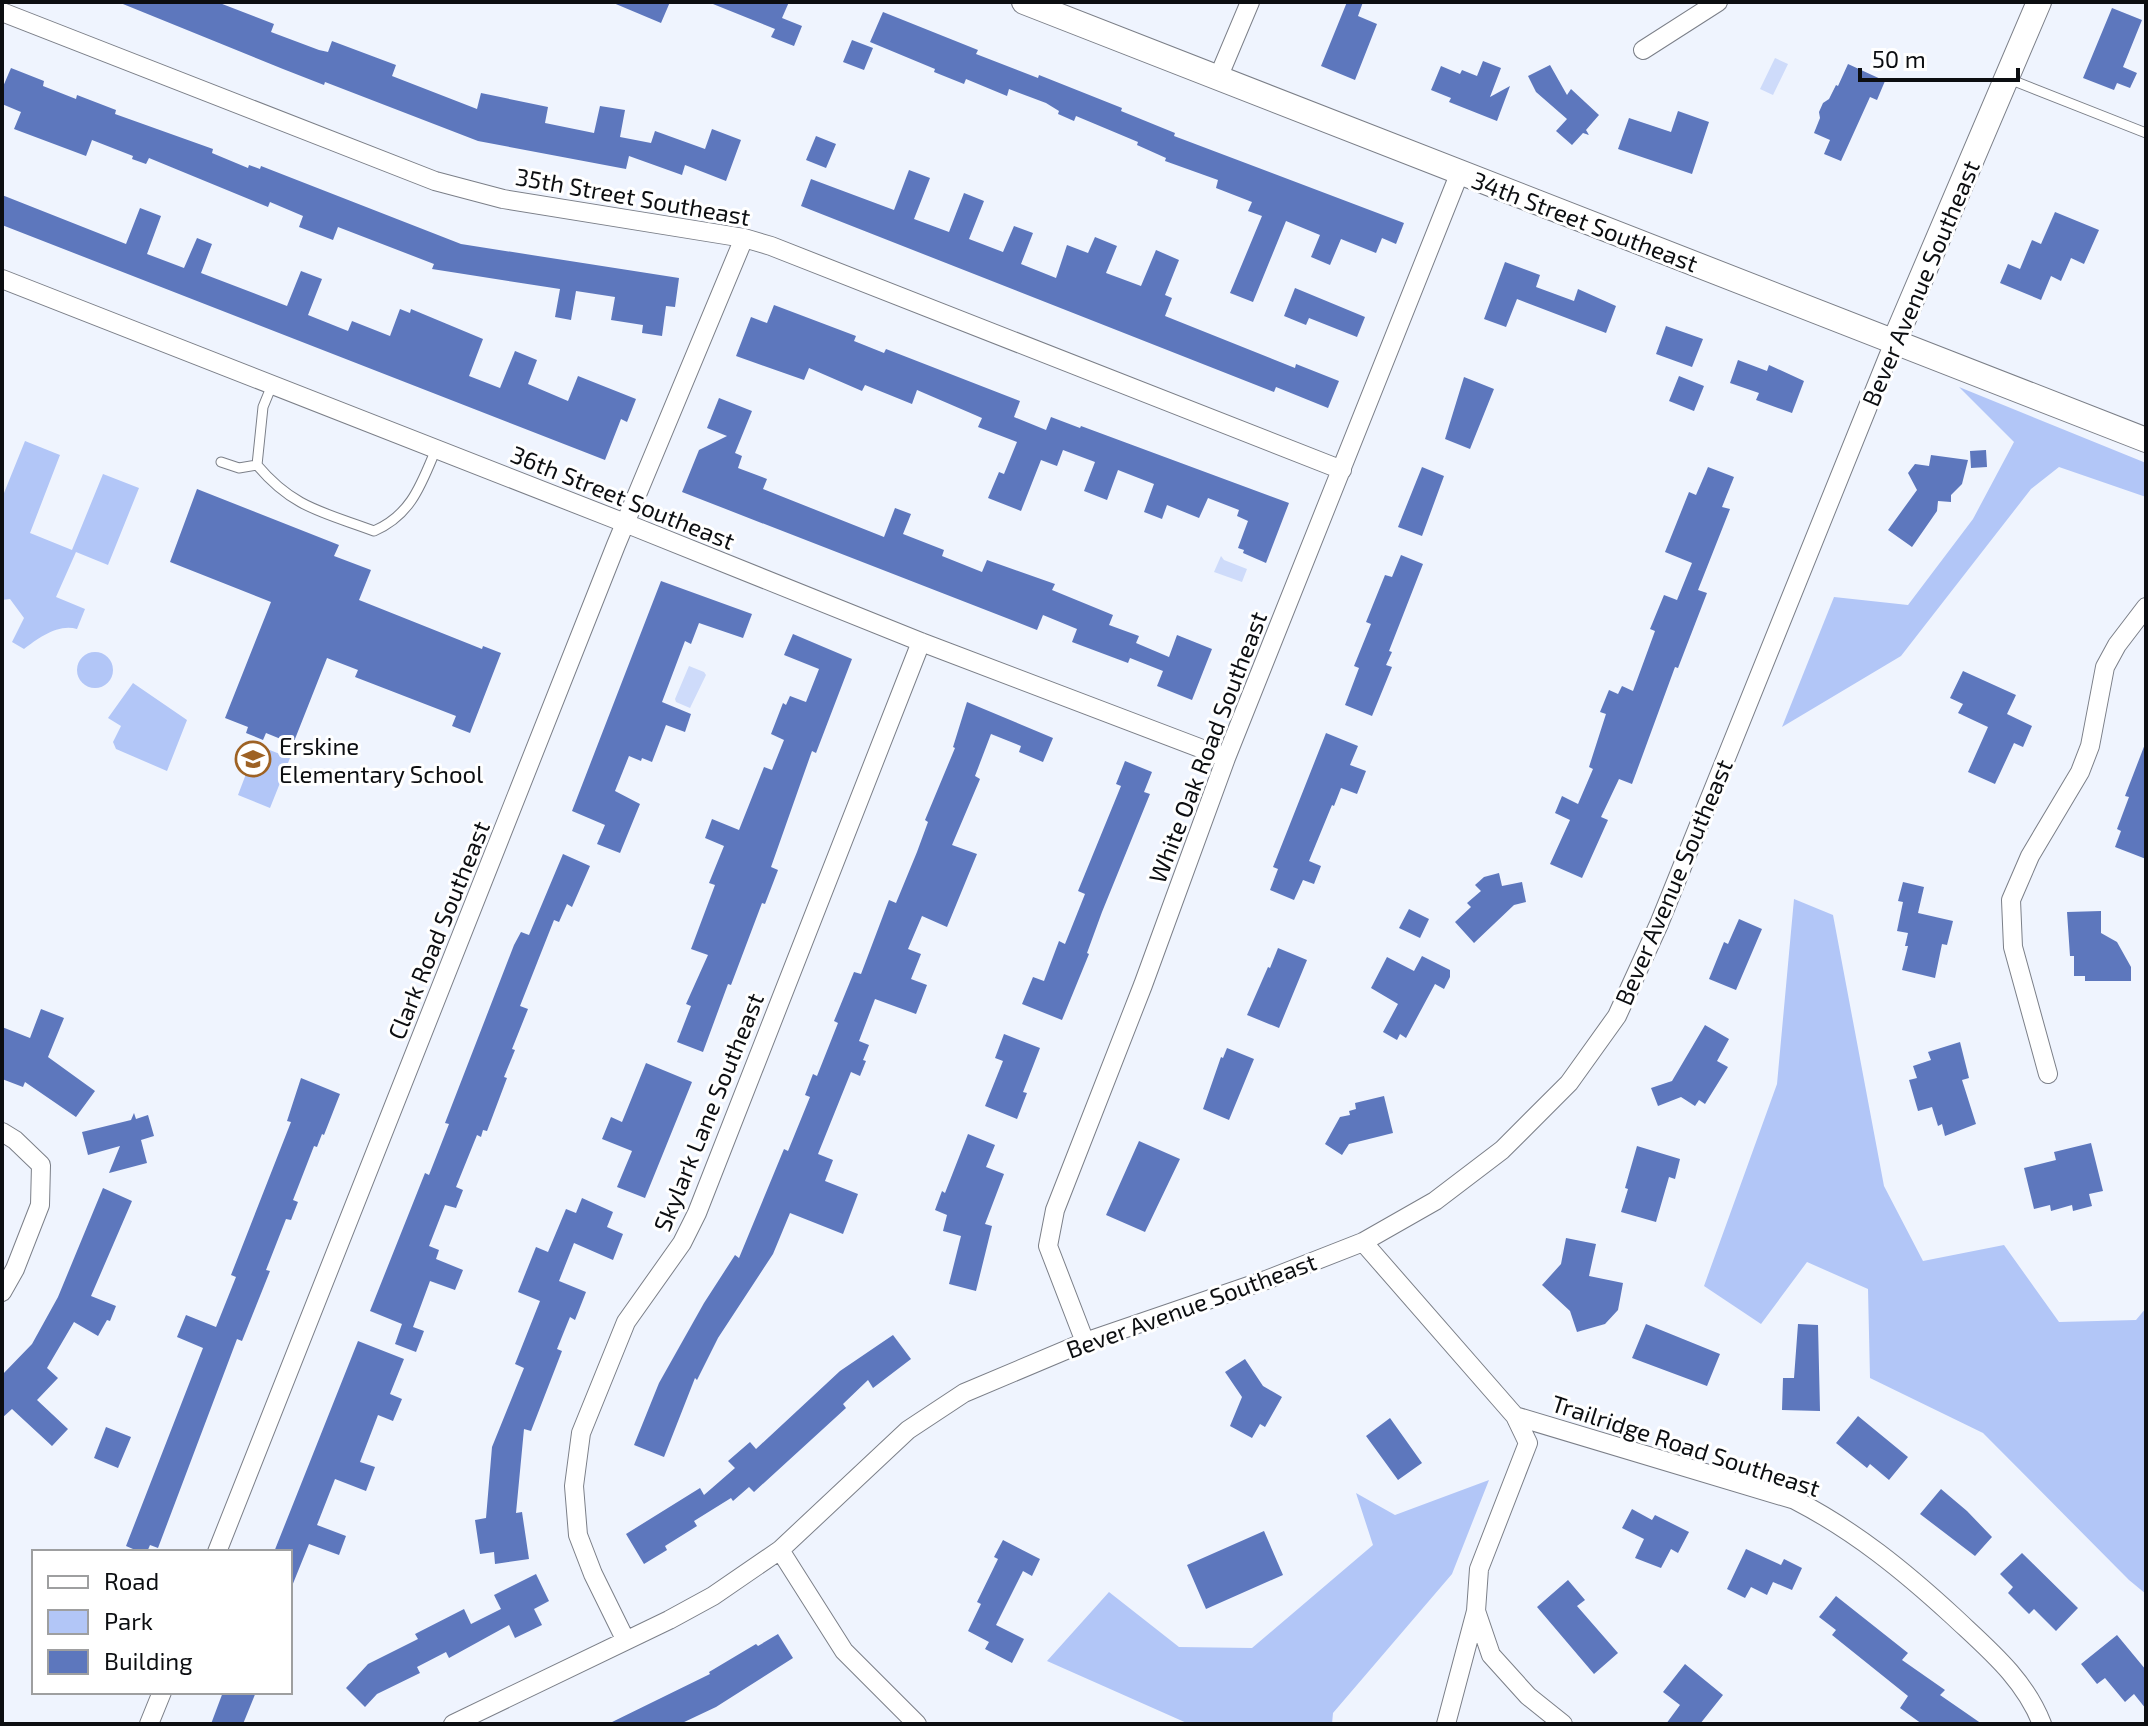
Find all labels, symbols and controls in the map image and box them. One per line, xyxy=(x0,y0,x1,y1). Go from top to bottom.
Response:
scale bar xyxy=(1860,32,2018,82)
text: 50 m xyxy=(1872,44,1926,73)
street label: Bever Avenue Southeast xyxy=(1855,156,1985,410)
street label: 35th Street Southeast xyxy=(513,161,753,231)
street label: 34th Street Southeast xyxy=(1468,164,1702,278)
street label: 36th Street Southeast xyxy=(507,439,739,555)
street label: White Oak Road Southeast xyxy=(1142,607,1272,887)
place label: Erskine Elementary School xyxy=(279,731,483,788)
school or university icon: Erskine Elementary School xyxy=(234,740,272,778)
street label: Bever Avenue Southeast xyxy=(1608,755,1738,1009)
street label: Clark Road Southeast xyxy=(381,817,495,1043)
street label: Skylark Lane Southeast xyxy=(647,989,769,1235)
street label: Bever Avenue Southeast xyxy=(1062,1246,1320,1364)
street label: Trailridge Road Southeast xyxy=(1548,1388,1824,1502)
legend xyxy=(32,1550,292,1694)
text: Road xyxy=(104,1566,159,1595)
text: Park xyxy=(104,1606,153,1635)
text: Building xyxy=(104,1646,193,1675)

